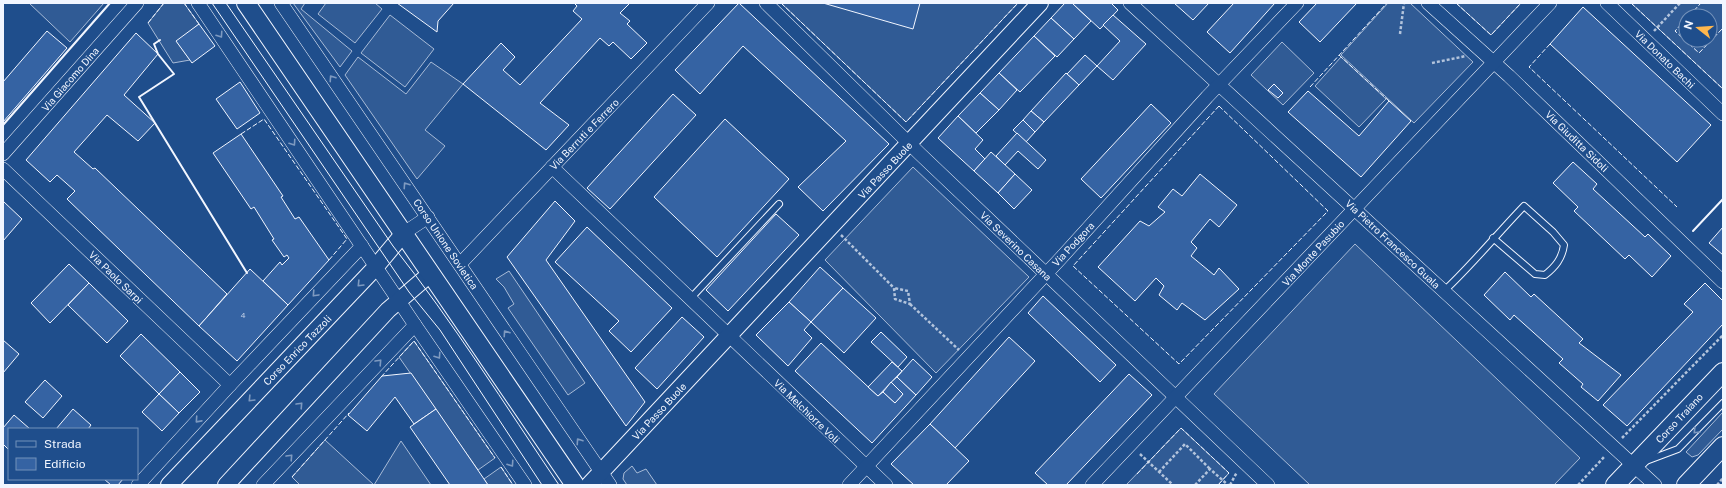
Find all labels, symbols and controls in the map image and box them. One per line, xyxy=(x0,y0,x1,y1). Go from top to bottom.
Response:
north arrow xyxy=(1678,8,1718,48)
text: N xyxy=(1681,19,1695,31)
street label: Via Donato Bachi xyxy=(1633,27,1697,91)
one-way arrow xyxy=(215,31,222,38)
street label: Via Giacomo Dina xyxy=(39,45,101,113)
one-way arrow xyxy=(329,75,337,82)
street label: Via Berruti e Ferrero xyxy=(547,96,621,172)
street label: Via Giuditta Sidoli xyxy=(1543,108,1611,174)
one-way arrow xyxy=(288,139,295,146)
street label: Via Passo Buole xyxy=(855,139,915,201)
one-way arrow xyxy=(403,182,411,189)
street label: Corso Unione Sovietica xyxy=(411,196,481,292)
street label: Via Pietro Francesco Guala xyxy=(1343,197,1443,291)
street label: Via Severino Casana xyxy=(978,209,1054,283)
street label: Via Monte Pasubio xyxy=(1279,217,1347,288)
street label: Via Podgora xyxy=(1050,219,1096,269)
street label: Via Paolo Sarpi xyxy=(87,248,145,306)
one-way arrow xyxy=(357,279,365,287)
one-way arrow xyxy=(313,289,320,297)
house number: 4 xyxy=(240,310,246,320)
street label: Corso Enrico Tazzoli xyxy=(260,312,334,388)
one-way arrow xyxy=(503,330,511,337)
one-way arrow xyxy=(433,352,440,359)
one-way arrow xyxy=(374,359,382,367)
street label: Via Melchiorre Voli xyxy=(772,377,842,445)
street label: Via Passo Buole xyxy=(629,380,689,442)
street label: Corso Traiano xyxy=(1653,390,1705,445)
one-way arrow xyxy=(249,394,256,401)
one-way arrow xyxy=(295,402,303,410)
one-way arrow xyxy=(196,415,203,422)
one-way arrow xyxy=(1693,426,1701,434)
legend xyxy=(8,428,138,480)
text: Strada xyxy=(44,437,81,451)
one-way arrow xyxy=(577,438,584,445)
one-way arrow xyxy=(285,454,292,462)
text: Edificio xyxy=(44,457,86,471)
one-way arrow xyxy=(506,460,514,467)

